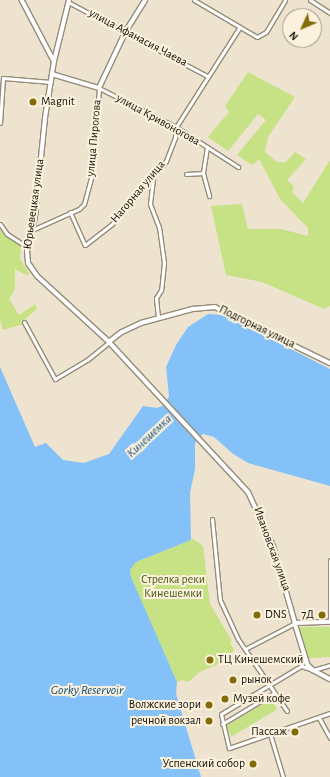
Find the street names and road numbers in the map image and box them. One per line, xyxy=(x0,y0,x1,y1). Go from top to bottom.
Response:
street label: улица Афанасия Чаева xyxy=(86,6,190,70)
street label: улица Кривоногова xyxy=(114,91,202,149)
street label: улица Пирогова xyxy=(83,99,105,177)
street label: Юрьевецкая улица xyxy=(21,158,47,250)
street label: Нагорная улица xyxy=(108,158,168,226)
street label: Подгорная улица xyxy=(217,302,297,352)
street label: Ивановская улица xyxy=(250,505,294,593)

